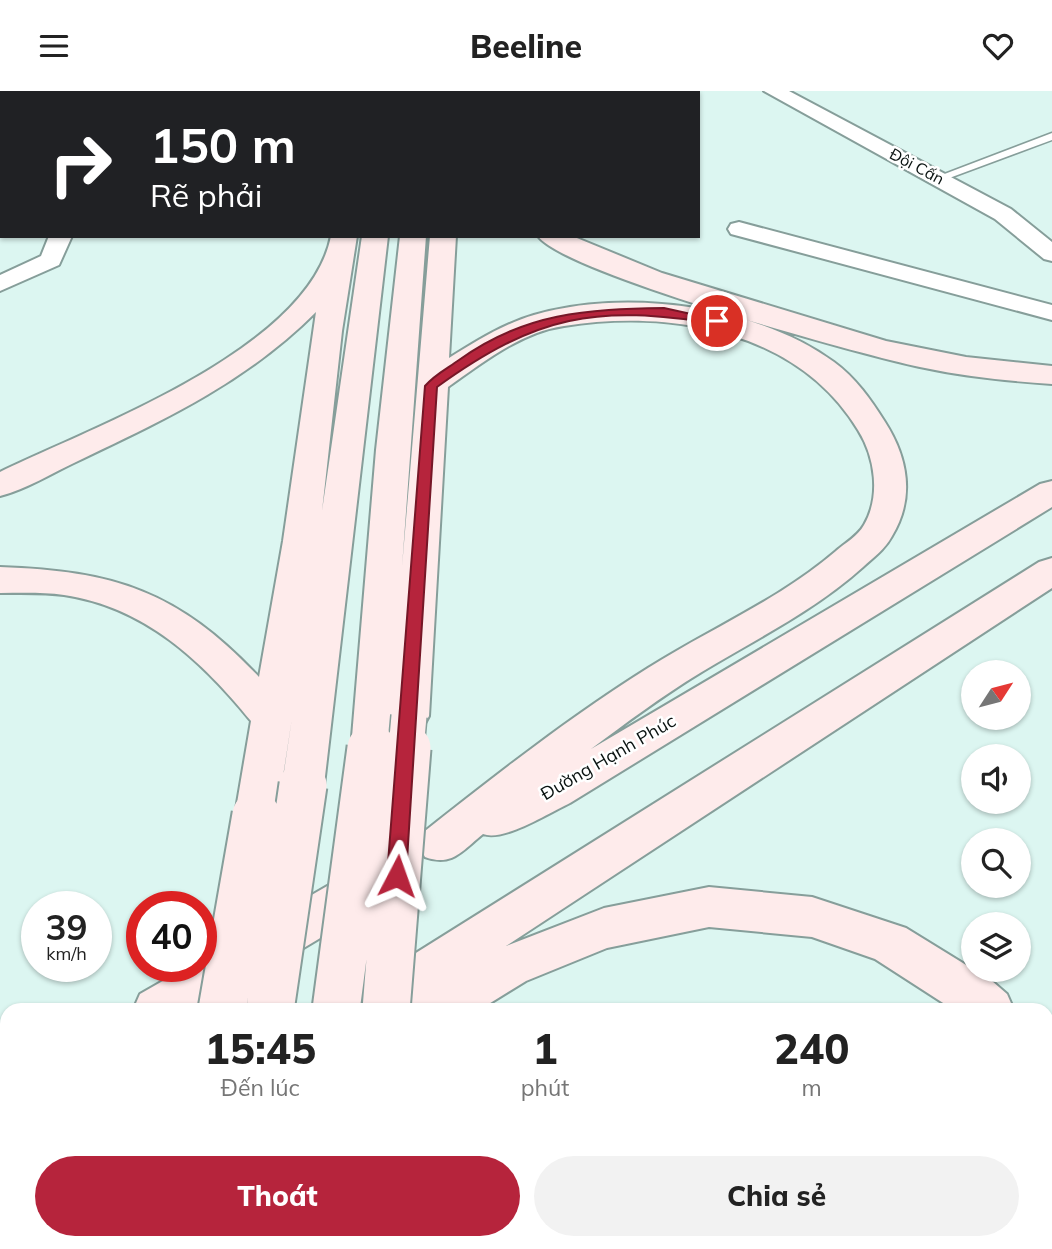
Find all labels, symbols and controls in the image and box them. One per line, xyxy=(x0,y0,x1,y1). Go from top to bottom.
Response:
text: Beeline xyxy=(470,26,582,66)
icon: menu xyxy=(35,27,73,65)
icon: heart xyxy=(979,27,1017,65)
text: 150 m xyxy=(150,114,296,175)
icon: right xyxy=(35,119,126,210)
street label: Đội Cấn xyxy=(886,143,948,189)
text: Rẽ phải xyxy=(150,175,262,215)
pin xyxy=(687,291,747,351)
icon: arrive xyxy=(698,302,736,340)
north arrow xyxy=(961,660,1031,730)
map controls xyxy=(961,660,1031,982)
street label: Đường Hạnh Phúc xyxy=(536,709,680,805)
button: sound xyxy=(961,744,1031,814)
button: search xyxy=(961,828,1031,898)
position arrow xyxy=(360,839,434,913)
speed limit sign: 40 xyxy=(126,891,217,982)
text: 39 xyxy=(45,905,88,949)
button: layers xyxy=(961,912,1031,982)
text: km/h xyxy=(46,942,87,965)
text: 15:45 xyxy=(205,1022,316,1075)
text: 1 xyxy=(532,1022,558,1075)
text: 240 xyxy=(774,1022,849,1075)
text: Đến lúc xyxy=(221,1073,300,1102)
text: phút xyxy=(521,1073,569,1102)
text: m xyxy=(802,1073,822,1102)
button: Thoát xyxy=(35,1156,520,1236)
button: Chia sẻ xyxy=(534,1156,1019,1236)

